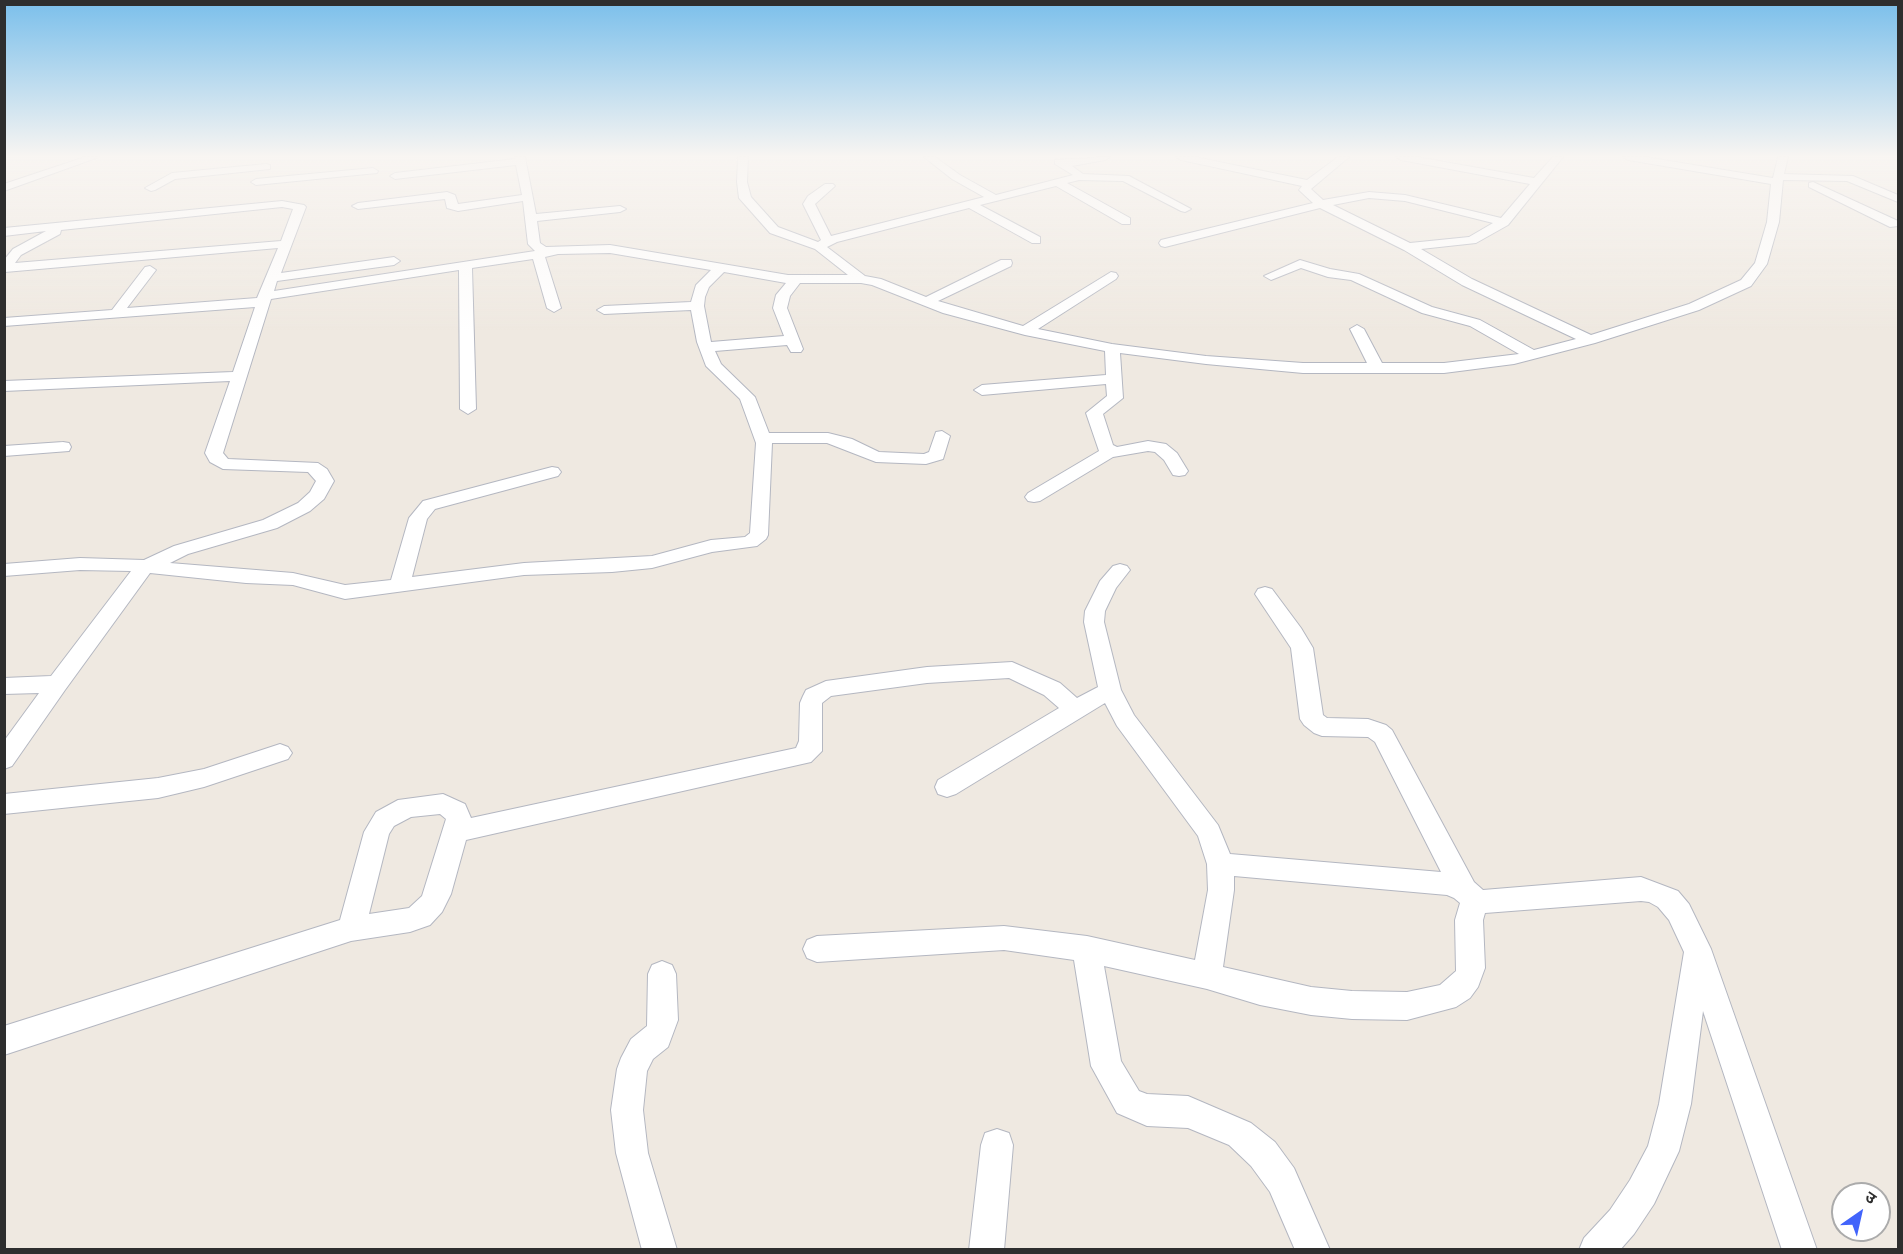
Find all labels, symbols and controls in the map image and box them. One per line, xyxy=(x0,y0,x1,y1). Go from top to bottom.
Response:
north arrow xyxy=(1831,1182,1891,1242)
text: उ xyxy=(1861,1188,1879,1209)

